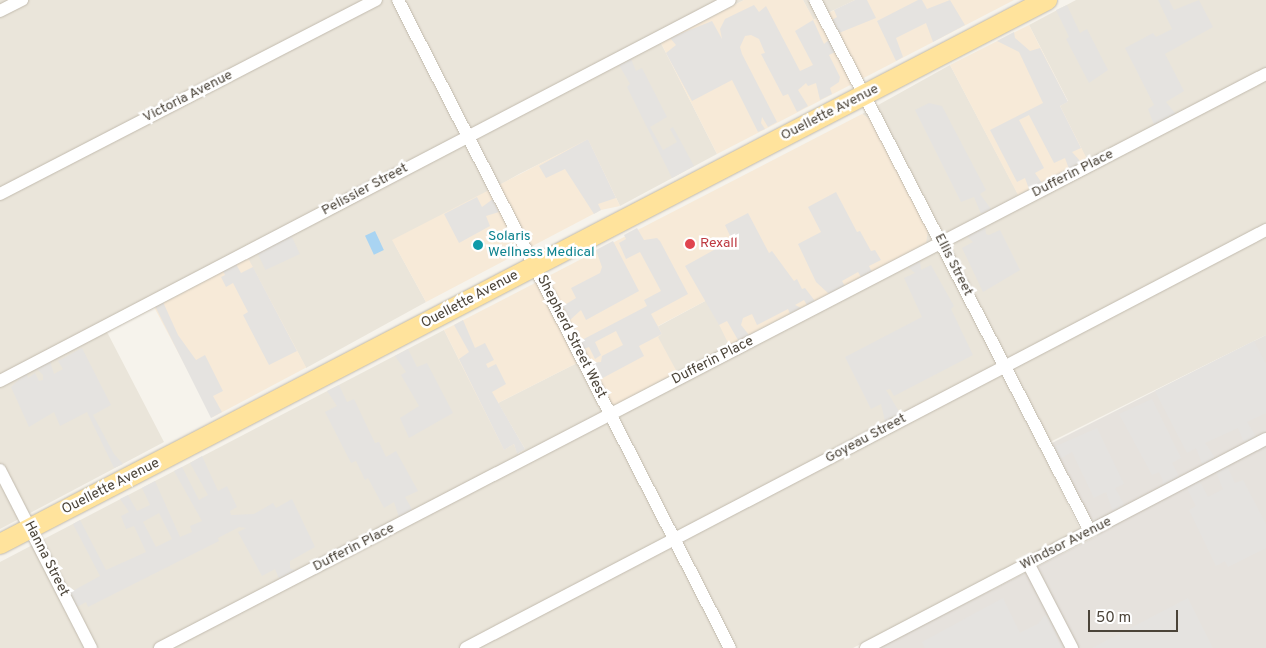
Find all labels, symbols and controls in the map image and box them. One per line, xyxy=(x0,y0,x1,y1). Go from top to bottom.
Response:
street label: Victoria Avenue xyxy=(140,67,236,127)
street label: Ouellette Avenue xyxy=(778,81,882,145)
street label: Dufferin Place xyxy=(1029,146,1117,202)
street label: Pelissier Street xyxy=(319,160,411,220)
place label: Solaris Wellness Medical xyxy=(488,229,595,262)
street label: Ellis Street xyxy=(930,231,976,299)
place label: Rexall xyxy=(700,236,738,252)
marker: Rexall xyxy=(684,238,696,250)
marker: Solaris Wellness Medical xyxy=(472,239,484,251)
street label: Ouellette Avenue xyxy=(418,267,522,333)
street label: Shepherd Street West xyxy=(533,272,609,402)
street label: Dufferin Place xyxy=(669,333,757,389)
street label: Goyeau Street xyxy=(823,411,909,467)
street label: Ouellette Avenue xyxy=(59,455,163,519)
street label: Windsor Avenue xyxy=(1017,514,1115,574)
street label: Hanna Street xyxy=(20,519,72,599)
street label: Dufferin Place xyxy=(310,520,398,576)
scale bar xyxy=(1091,600,1181,632)
text: 50 m xyxy=(1096,609,1131,628)

